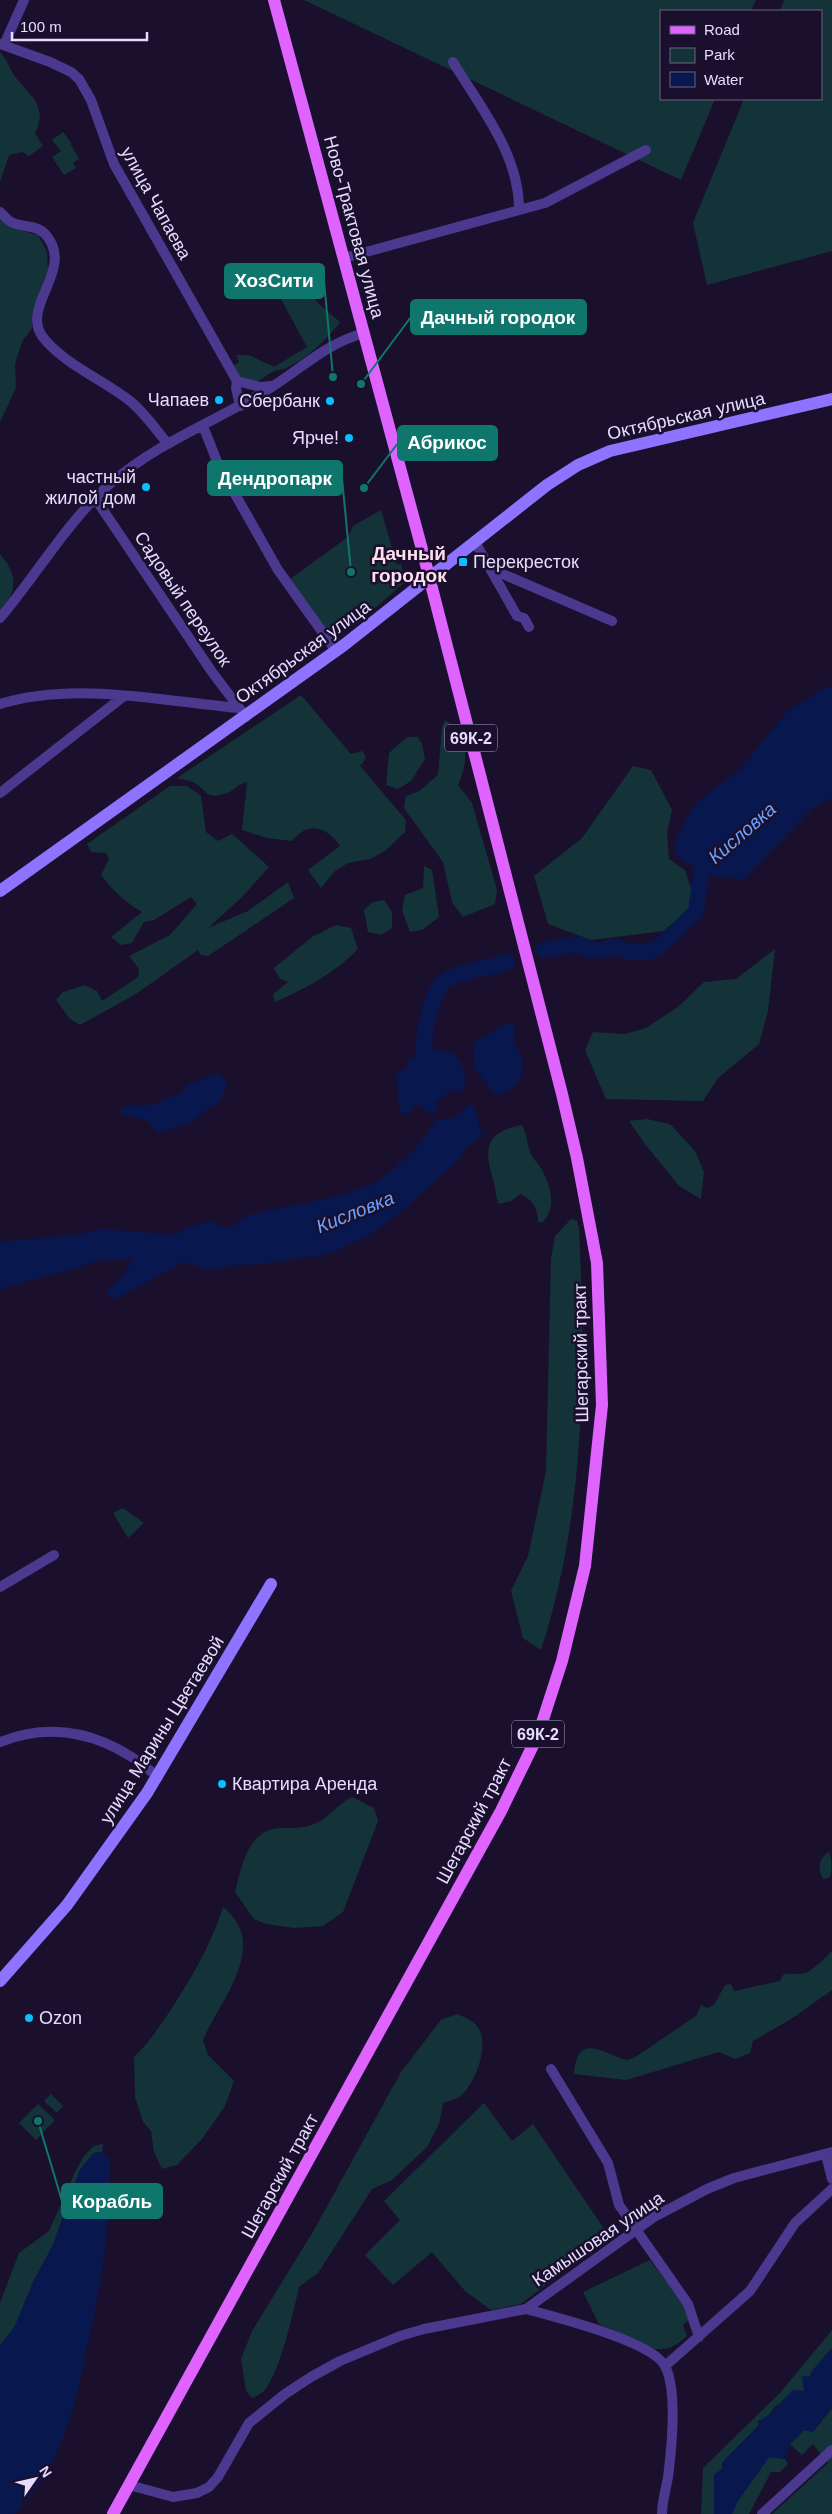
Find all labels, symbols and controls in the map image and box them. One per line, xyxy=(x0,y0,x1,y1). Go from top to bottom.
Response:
scale bar xyxy=(12,10,148,42)
legend xyxy=(660,10,822,100)
text: 100 m xyxy=(20,18,62,35)
text: Road xyxy=(704,21,740,38)
text: Park xyxy=(704,46,735,63)
text: Water xyxy=(704,71,743,88)
street label: Ново-Трактовая улица xyxy=(320,134,388,321)
street label: улица Чапаева xyxy=(117,143,196,264)
callout: ХозСити xyxy=(225,264,324,298)
text: ХозСити xyxy=(234,270,314,291)
callout: Дачный городок xyxy=(411,300,586,334)
text: Дачный городок xyxy=(421,307,576,328)
street label: Октябрьская улица xyxy=(605,388,768,444)
place label: Чапаев xyxy=(148,390,209,410)
place label: Сбербанк xyxy=(239,391,320,411)
marker: Чапаев xyxy=(213,394,225,406)
marker: Сбербанк xyxy=(324,395,336,407)
callout: Абрикос xyxy=(398,426,497,460)
place label: Ярче! xyxy=(292,428,339,448)
marker: Ярче! xyxy=(343,432,355,444)
text: Абрикос xyxy=(407,432,487,453)
callout: Дендропарк xyxy=(208,461,342,495)
place label: частный жилой дом xyxy=(45,467,136,508)
text: Дендропарк xyxy=(218,468,333,489)
marker: частный жилой дом xyxy=(140,481,152,493)
street label: Садовый переулок xyxy=(131,528,236,670)
district label: Дачный городок xyxy=(371,543,447,586)
place label: Перекресток xyxy=(473,552,579,572)
marker: Перекресток xyxy=(457,556,469,568)
street label: Октябрьская улица xyxy=(232,596,375,707)
road number: 69К-2 xyxy=(445,724,497,751)
water label: Кисловка xyxy=(704,798,780,868)
water label: Кисловка xyxy=(313,1187,397,1237)
street label: Шегарский тракт xyxy=(570,1283,592,1423)
street label: улица Марины Цветаевой xyxy=(96,1633,228,1827)
road number: 69К-2 xyxy=(512,1720,564,1748)
street label: Шегарский тракт xyxy=(432,1755,516,1887)
place label: Квартира Аренда xyxy=(232,1774,378,1794)
marker: Квартира Аренда xyxy=(216,1778,228,1790)
place label: Ozon xyxy=(39,2008,82,2028)
marker: Ozon xyxy=(23,2012,35,2024)
street label: Шегарский тракт xyxy=(237,2110,323,2242)
callout: Корабль xyxy=(62,2184,162,2218)
street label: Камышовая улица xyxy=(529,2187,668,2290)
text: Корабль xyxy=(72,2191,152,2212)
north arrow xyxy=(10,2454,60,2504)
text: N xyxy=(36,2463,55,2480)

